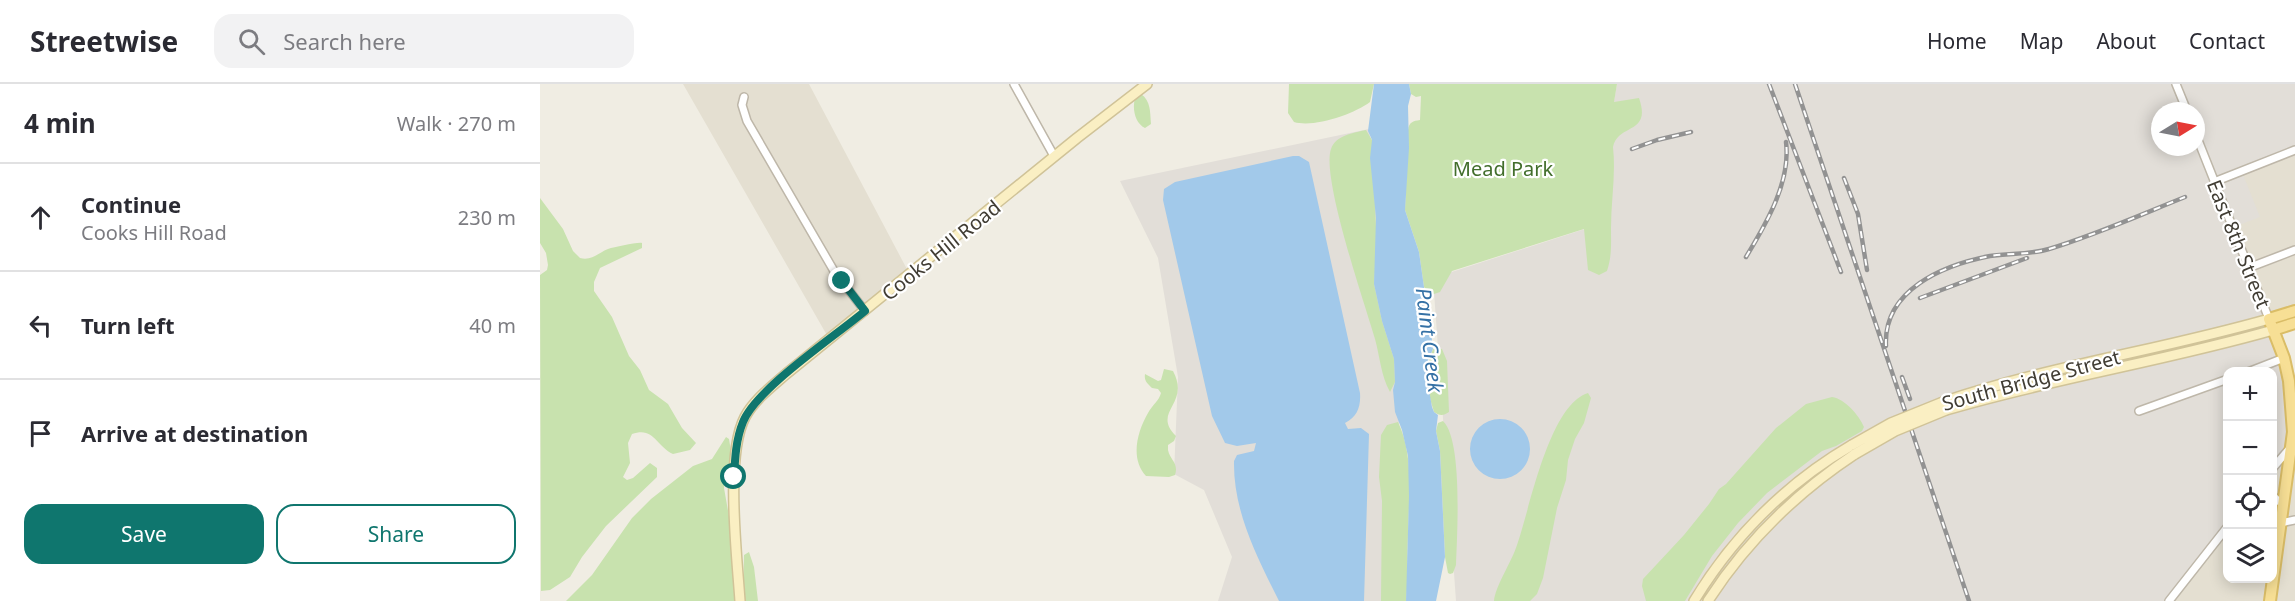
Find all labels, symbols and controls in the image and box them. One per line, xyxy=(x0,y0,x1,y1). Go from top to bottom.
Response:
search box xyxy=(214,14,634,68)
text: Streetwise xyxy=(30,22,178,60)
icon: search xyxy=(235,25,268,58)
text: Search here xyxy=(283,26,406,56)
text: Home xyxy=(1927,27,1987,55)
text: Map xyxy=(2020,27,2063,55)
text: About xyxy=(2096,27,2156,55)
text: Contact xyxy=(2189,27,2265,55)
north arrow xyxy=(2151,102,2205,156)
text: 4 min xyxy=(24,105,96,141)
text: Walk · 270 m xyxy=(397,110,516,137)
park label: Mead Park xyxy=(1453,155,1554,182)
street label: East 8th Street xyxy=(2201,176,2277,312)
text: Continue xyxy=(81,189,181,219)
street label: Cooks Hill Road xyxy=(876,194,1006,306)
icon: ahead xyxy=(24,201,57,234)
text: 230 m xyxy=(458,204,516,231)
text: Cooks Hill Road xyxy=(81,219,227,246)
route end xyxy=(828,267,854,293)
water label: Paint Creek xyxy=(1410,286,1451,396)
icon: left xyxy=(24,309,57,342)
text: Turn left xyxy=(81,310,175,340)
text: 40 m xyxy=(469,312,516,339)
street label: South Bridge Street xyxy=(1939,343,2123,417)
map controls xyxy=(2223,367,2277,583)
button: + xyxy=(2223,367,2277,421)
icon: arrive xyxy=(24,417,57,450)
text: Arrive at destination xyxy=(81,418,308,448)
button: − xyxy=(2223,421,2277,475)
route start xyxy=(720,463,746,489)
button: locate xyxy=(2223,475,2277,529)
button: Save xyxy=(24,504,264,564)
button: Share xyxy=(276,504,516,564)
button: layers xyxy=(2223,529,2277,583)

